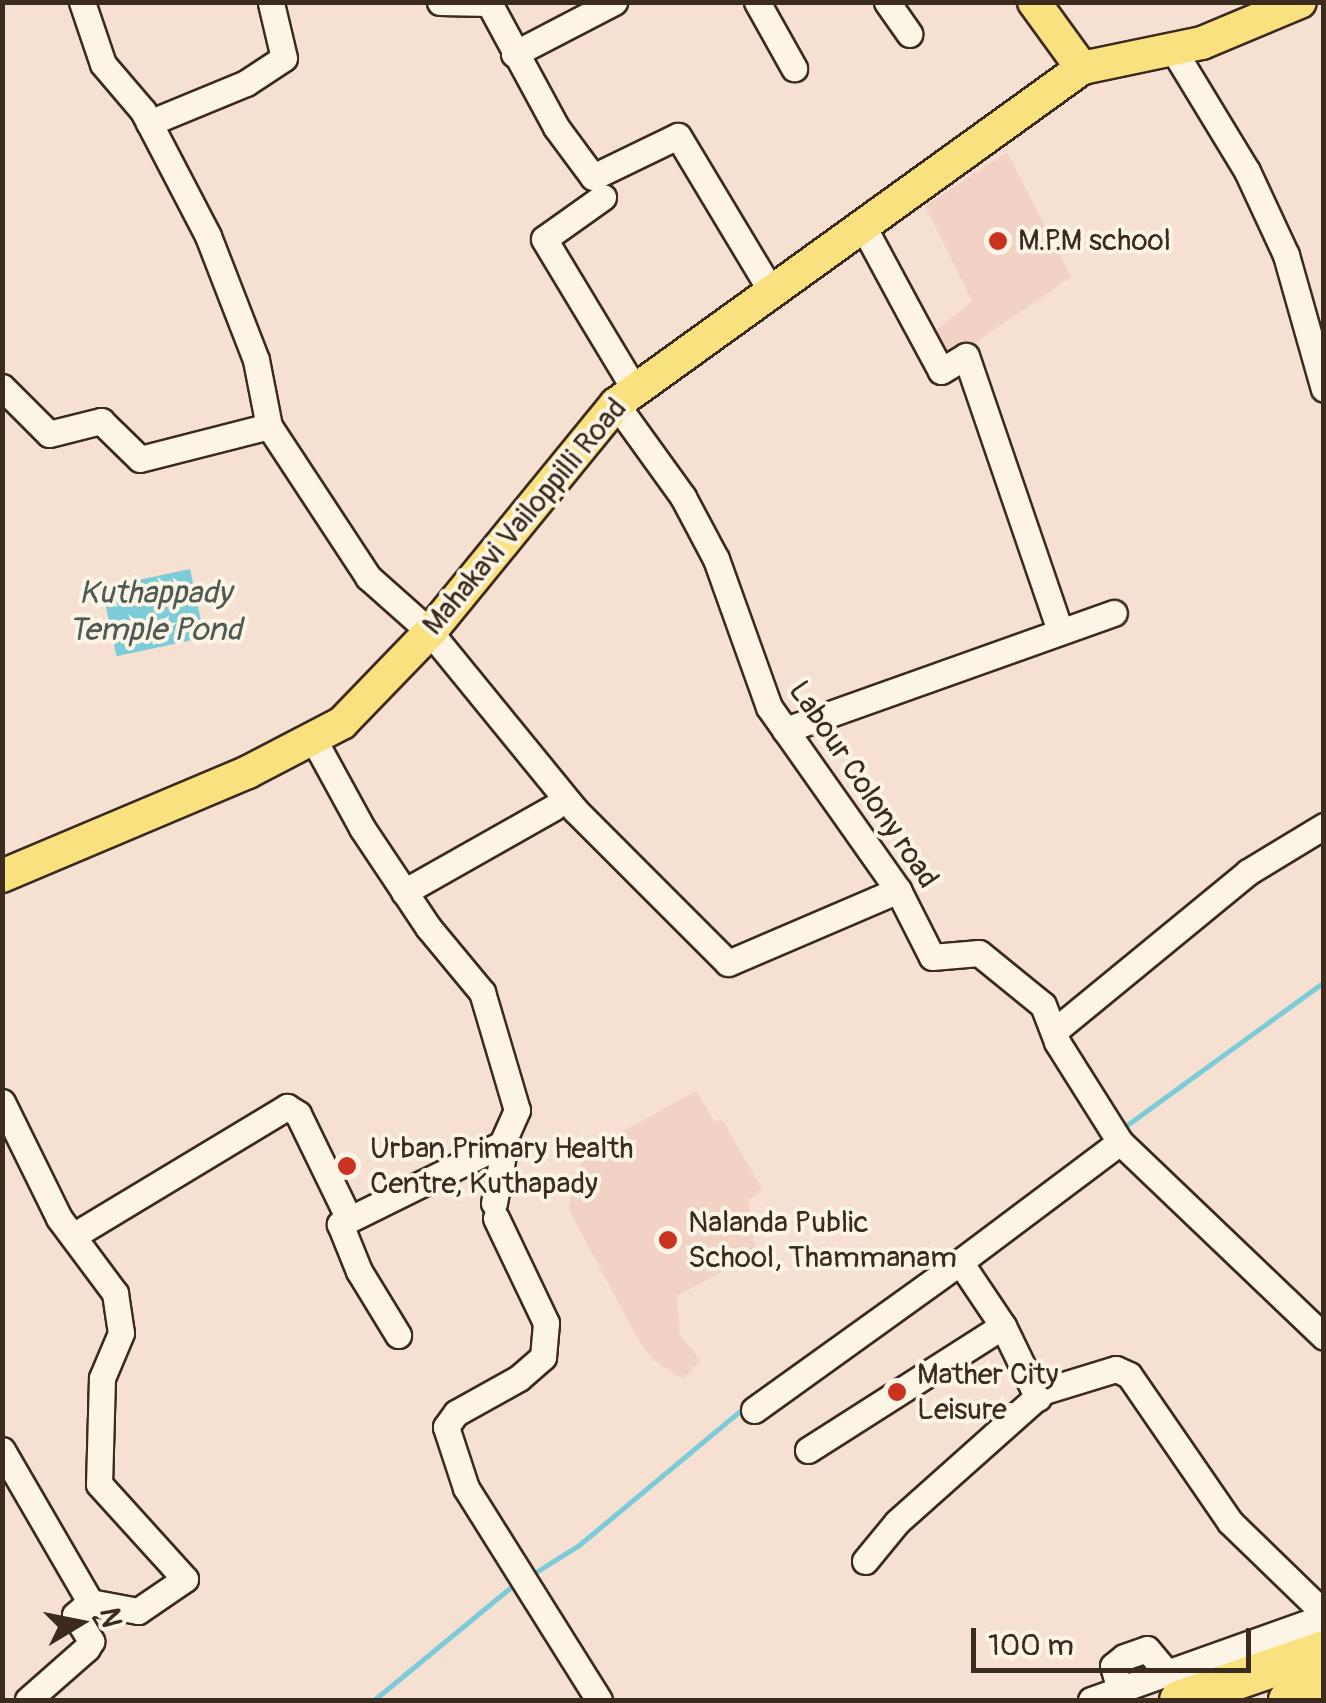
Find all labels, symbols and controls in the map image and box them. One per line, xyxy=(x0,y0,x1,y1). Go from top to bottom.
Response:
place label: M.P.M school xyxy=(1018,223,1171,259)
marker: M.P.M school xyxy=(987,230,1009,252)
street label: Mahakavi Vailoppilli Road xyxy=(415,391,635,643)
water label: Kuthappady Temple Pond xyxy=(68,575,242,650)
street label: Labour Colony road xyxy=(780,675,946,895)
place label: Urban Primary Health Centre, Kuthapady xyxy=(370,1131,634,1202)
marker: Urban Primary Health Centre, Kuthapady xyxy=(334,1153,360,1179)
place label: Nalanda Public School, Thammanam xyxy=(688,1205,957,1276)
marker: Nalanda Public School, Thammanam xyxy=(657,1229,679,1251)
place label: Mather City Leisure xyxy=(917,1357,1059,1428)
marker: Mather City Leisure xyxy=(886,1381,908,1403)
north arrow xyxy=(30,1573,130,1673)
text: N xyxy=(91,1605,129,1630)
scale bar xyxy=(976,1608,1256,1670)
text: 100 m xyxy=(988,1627,1074,1664)

